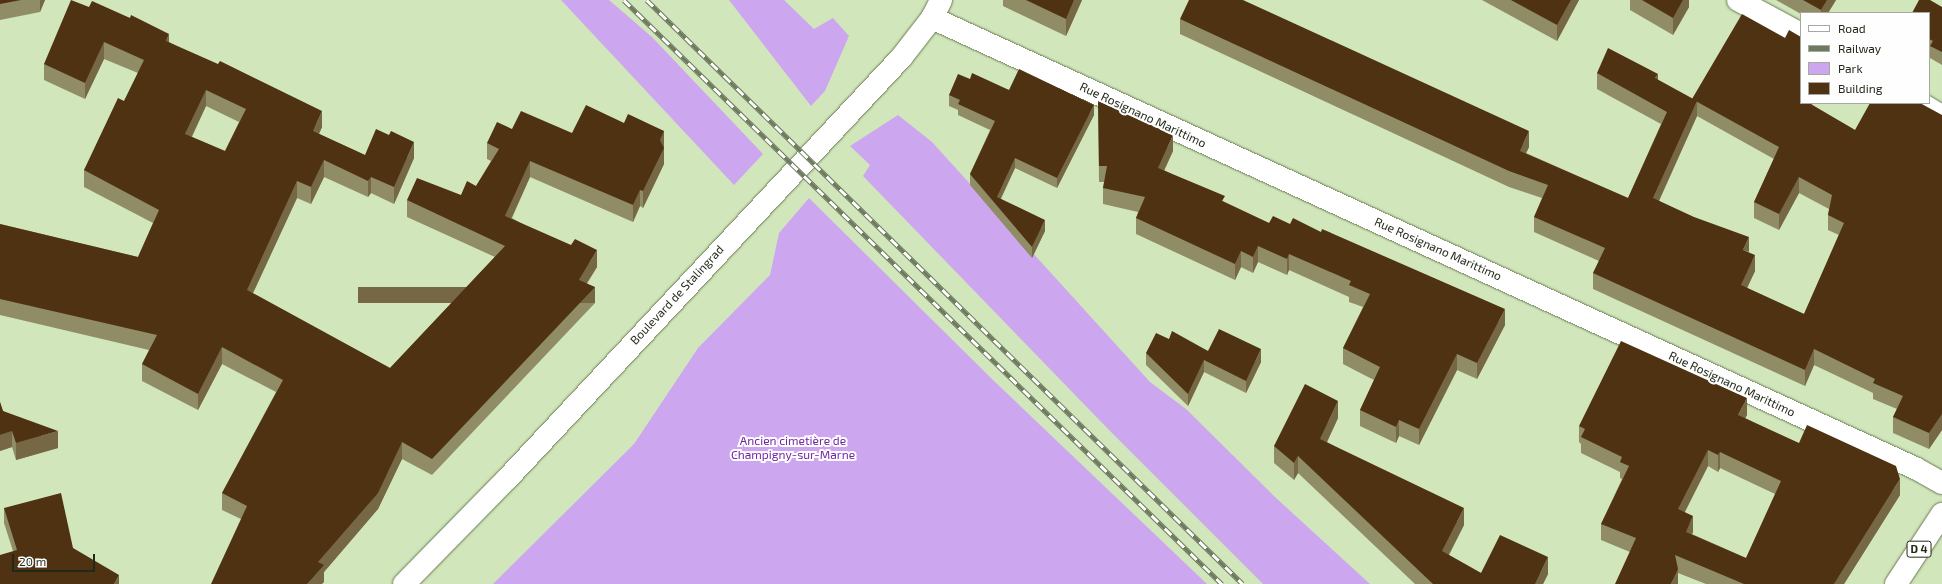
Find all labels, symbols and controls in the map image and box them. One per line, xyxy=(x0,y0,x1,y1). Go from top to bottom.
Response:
legend xyxy=(1800,12,1930,104)
text: Road xyxy=(1838,21,1866,35)
text: Railway xyxy=(1838,41,1881,55)
text: Park xyxy=(1838,61,1863,75)
street label: Rue Rosignano Marittimo xyxy=(1078,79,1208,151)
text: Building xyxy=(1838,81,1882,95)
street label: Rue Rosignano Marittimo xyxy=(1372,214,1504,284)
street label: Boulevard de Stalingrad xyxy=(627,242,727,348)
street label: Rue Rosignano Marittimo xyxy=(1667,348,1797,420)
park label: Ancien cimetière de Champigny-sur-Marne xyxy=(731,434,855,462)
road number: D 4 xyxy=(1906,540,1932,558)
scale bar xyxy=(14,546,97,572)
text: 20 m xyxy=(19,554,46,568)

